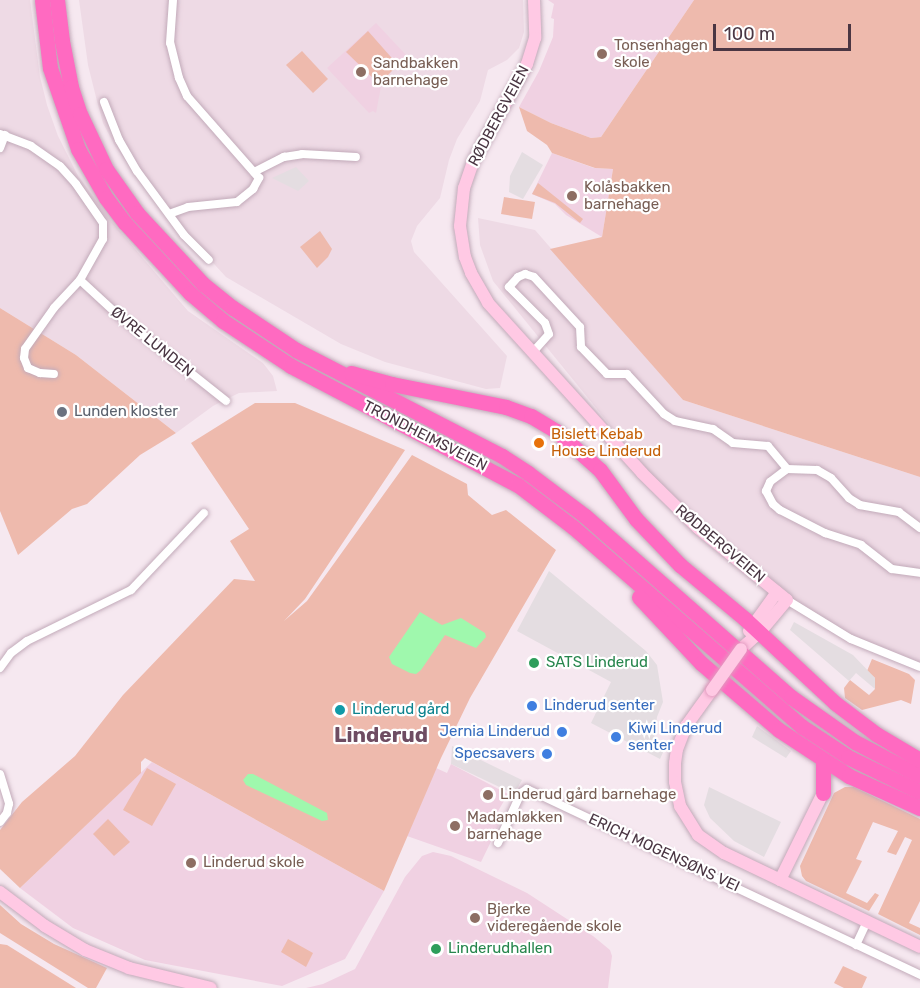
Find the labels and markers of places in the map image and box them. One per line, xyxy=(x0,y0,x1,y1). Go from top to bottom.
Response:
place label: Tonsenhagen skole xyxy=(614,36,708,71)
marker: Tonsenhagen skole xyxy=(595,47,609,61)
place label: Sandbakken barnehage xyxy=(373,54,458,89)
marker: Sandbakken barnehage xyxy=(354,65,368,79)
place label: Kolåsbakken barnehage xyxy=(584,178,671,213)
marker: Kolåsbakken barnehage xyxy=(565,189,579,203)
place label: Lunden kloster xyxy=(74,403,178,421)
marker: Lunden kloster xyxy=(55,405,69,419)
place label: Bislett Kebab House Linderud xyxy=(551,425,661,460)
marker: Bislett Kebab House Linderud xyxy=(532,436,546,450)
place label: SATS Linderud xyxy=(546,654,648,672)
marker: SATS Linderud xyxy=(527,656,541,670)
place label: Linderud senter xyxy=(544,697,655,715)
marker: Linderud senter xyxy=(525,699,539,713)
place label: Linderud gård xyxy=(352,701,450,719)
marker: Linderud gård xyxy=(333,703,347,717)
place label: Kiwi Linderud senter xyxy=(628,719,722,754)
place label: Jernia Linderud xyxy=(440,723,550,741)
marker: Jernia Linderud xyxy=(555,725,569,739)
marker: Kiwi Linderud senter xyxy=(609,730,623,744)
place label: Specsavers xyxy=(454,745,535,763)
marker: Specsavers xyxy=(540,747,554,761)
place label: Linderud gård barnehage xyxy=(500,786,676,804)
marker: Linderud gård barnehage xyxy=(481,788,495,802)
place label: Madamløkken barnehage xyxy=(467,808,563,843)
marker: Madamløkken barnehage xyxy=(448,819,462,833)
place label: Linderud skole xyxy=(203,854,304,872)
marker: Linderud skole xyxy=(184,856,198,870)
place label: Bjerke videregående skole xyxy=(487,900,622,935)
marker: Bjerke videregående skole xyxy=(468,911,482,925)
place label: Linderudhallen xyxy=(448,940,552,958)
marker: Linderudhallen xyxy=(429,942,443,956)

